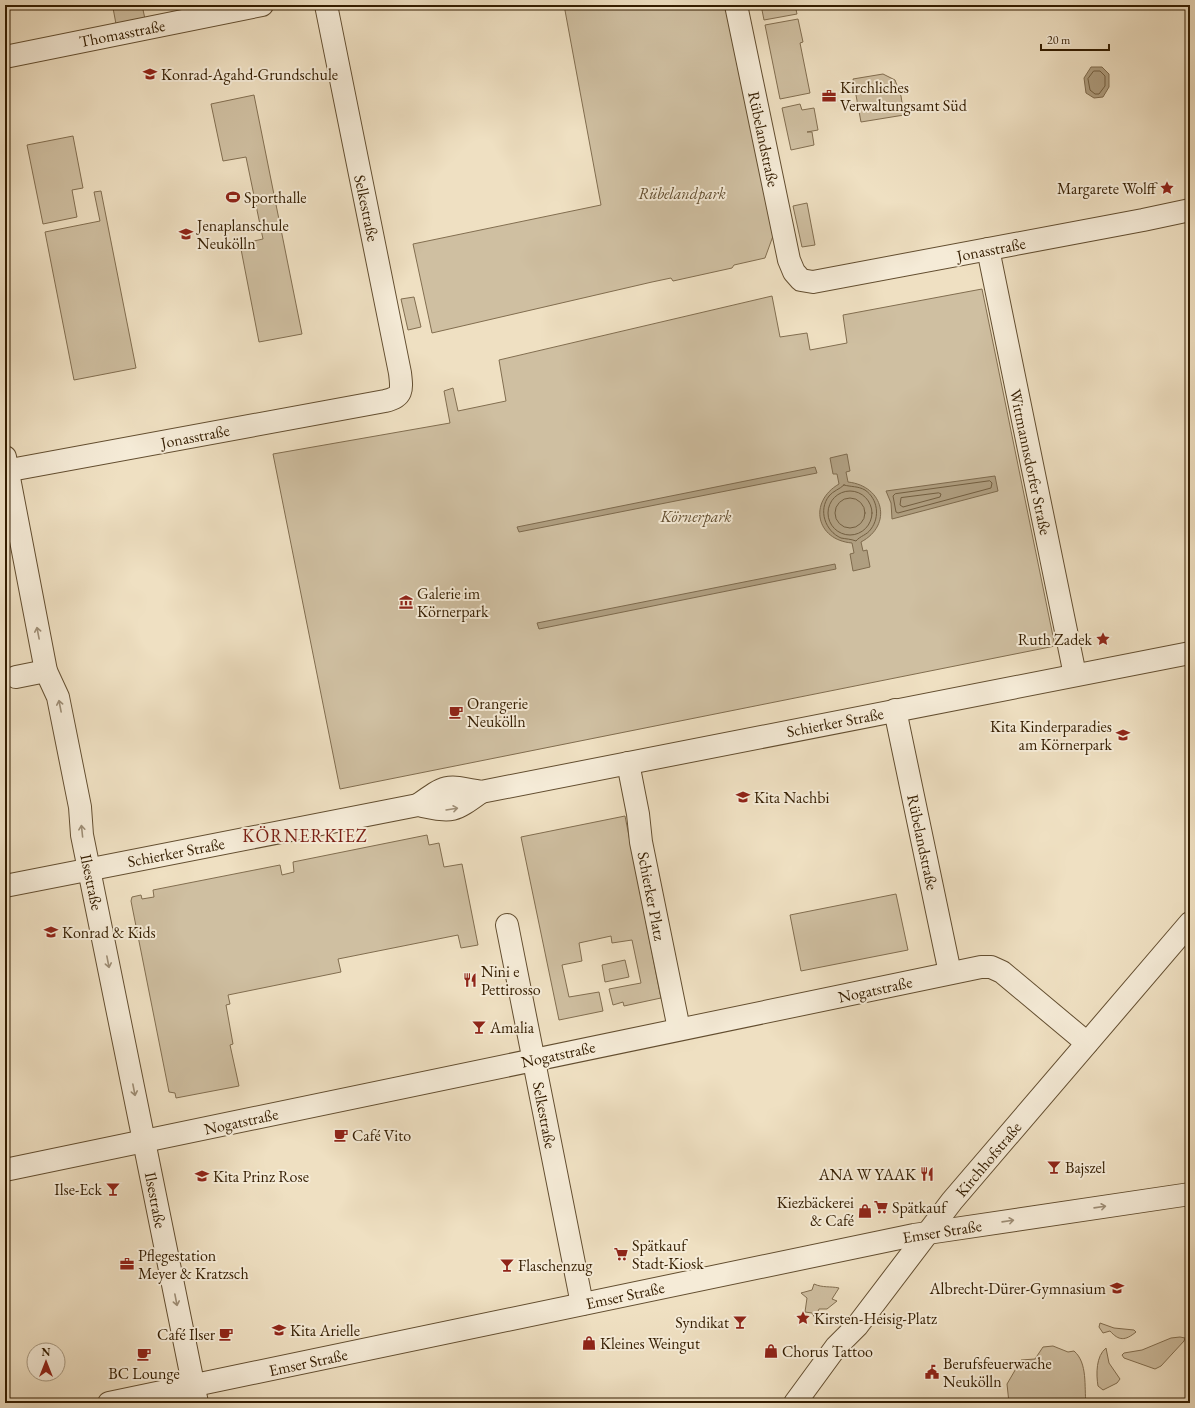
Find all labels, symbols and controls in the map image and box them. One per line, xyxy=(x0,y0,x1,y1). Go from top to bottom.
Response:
street label: Thomasstraße xyxy=(77,15,167,52)
scale bar xyxy=(1041,26,1109,52)
text: 20 m xyxy=(1047,32,1071,48)
place label: Konrad-Agahd-Grundschule xyxy=(161,64,338,85)
school or university icon: Konrad-Agahd-Grundschule xyxy=(142,66,158,82)
place label: Kirchliches Verwaltungsamt Süd xyxy=(840,77,968,116)
office icon: Kirchliches Verwaltungsamt Süd xyxy=(821,88,837,104)
street label: Rübelandstraße xyxy=(743,89,784,189)
street label: Selkestraße xyxy=(349,173,384,243)
place label: Margarete Wolff xyxy=(1057,178,1158,199)
place icon: Margarete Wolff xyxy=(1159,180,1175,196)
park label: Rübelandpark xyxy=(638,183,727,204)
place label: Sporthalle xyxy=(244,187,307,208)
sports icon: Sporthalle xyxy=(225,189,241,205)
place label: Jenaplanschule Neukölln xyxy=(195,215,289,254)
school or university icon: Jenaplanschule Neukölln xyxy=(178,226,194,242)
street label: Jonasstraße xyxy=(953,233,1027,267)
street label: Wittmannsdorfer Straße xyxy=(1005,387,1056,537)
street label: Jonasstraße xyxy=(157,420,231,454)
park label: Körnerpark xyxy=(659,506,732,527)
place label: Galerie im Körnerpark xyxy=(417,583,489,622)
museum icon: Galerie im Körnerpark xyxy=(398,594,414,610)
one-way arrow xyxy=(34,627,42,640)
place label: Ruth Zadek xyxy=(1018,629,1092,650)
place icon: Ruth Zadek xyxy=(1095,631,1111,647)
place label: Orangerie Neukölln xyxy=(467,693,528,732)
one-way arrow xyxy=(56,700,64,713)
street label: Schierker Straße xyxy=(785,703,885,742)
cafe icon: Orangerie Neukölln xyxy=(448,704,464,720)
place label: Kita Kinderparadies am Körnerpark xyxy=(990,716,1112,755)
school or university icon: Kita Kinderparadies am Körnerpark xyxy=(1115,727,1131,743)
place label: Kita Nachbi xyxy=(754,787,829,808)
school or university icon: Kita Nachbi xyxy=(735,789,751,805)
street label: Rübelandstraße xyxy=(902,792,943,892)
one-way arrow xyxy=(445,805,458,813)
district label: KÖRNERKIEZ xyxy=(242,824,368,847)
one-way arrow xyxy=(78,825,86,838)
street label: Schierker Straße xyxy=(126,833,226,872)
street label: Schierker Platz xyxy=(633,850,670,942)
street label: Ilsestraße xyxy=(75,852,108,912)
place label: Konrad & Kids xyxy=(62,922,156,943)
school or university icon: Konrad & Kids xyxy=(43,924,59,940)
one-way arrow xyxy=(105,956,113,969)
place label: Nini e Pettirosso xyxy=(481,961,541,1000)
street label: Nogatstraße xyxy=(836,971,914,1008)
restaurant icon: Nini e Pettirosso xyxy=(462,972,478,988)
place label: Amalia xyxy=(489,1017,535,1038)
bar icon: Amalia xyxy=(471,1019,487,1035)
street label: Nogatstraße xyxy=(519,1036,597,1073)
street label: Selkestraße xyxy=(528,1080,561,1150)
one-way arrow xyxy=(130,1083,138,1096)
street label: Nogatstraße xyxy=(202,1103,280,1140)
street label: Kirchhofstraße xyxy=(951,1117,1026,1201)
place label: Café Vito xyxy=(352,1125,411,1146)
cafe icon: Café Vito xyxy=(333,1127,349,1143)
place label: Bajszel xyxy=(1065,1157,1106,1178)
bar icon: Bajszel xyxy=(1046,1159,1062,1175)
place label: ANA W YAAK xyxy=(818,1164,917,1185)
place label: Kita Prinz Rose xyxy=(213,1166,309,1187)
restaurant icon: ANA W YAAK xyxy=(919,1166,935,1182)
school or university icon: Kita Prinz Rose xyxy=(194,1168,210,1184)
street label: Ilsestraße xyxy=(140,1170,171,1230)
place label: Ilse-Eck xyxy=(54,1179,102,1200)
bar icon: Ilse-Eck xyxy=(105,1181,121,1197)
place label: Kiezbäckerei & Café xyxy=(777,1192,854,1231)
place label: Spätkauf xyxy=(892,1197,948,1218)
supermarket icon: Spätkauf xyxy=(873,1199,889,1215)
shop icon: Kiezbäckerei & Café xyxy=(857,1203,873,1219)
one-way arrow xyxy=(1093,1203,1106,1211)
street label: Emser Straße xyxy=(901,1215,983,1248)
one-way arrow xyxy=(1001,1217,1014,1225)
place label: Spätkauf Stadt-Kiosk xyxy=(632,1235,704,1274)
place label: Pflegestation Meyer & Kratzsch xyxy=(138,1245,249,1284)
supermarket icon: Spätkauf Stadt-Kiosk xyxy=(613,1246,629,1262)
place label: Flaschenzug xyxy=(518,1255,593,1276)
office icon: Pflegestation Meyer & Kratzsch xyxy=(119,1256,135,1272)
bar icon: Flaschenzug xyxy=(499,1257,515,1273)
street label: Emser Straße xyxy=(584,1277,666,1314)
place label: Albrecht-Dürer-Gymnasium xyxy=(929,1278,1107,1299)
school or university icon: Albrecht-Dürer-Gymnasium xyxy=(1109,1280,1125,1296)
one-way arrow xyxy=(173,1293,181,1306)
place label: Kirsten-Heisig-Platz xyxy=(814,1308,937,1329)
place icon: Kirsten-Heisig-Platz xyxy=(795,1310,811,1326)
place label: Syndikat xyxy=(675,1312,729,1333)
bar icon: Syndikat xyxy=(732,1314,748,1330)
place label: Kita Arielle xyxy=(290,1320,360,1341)
school or university icon: Kita Arielle xyxy=(271,1322,287,1338)
place label: Café Ilser xyxy=(157,1324,216,1345)
cafe icon: Café Ilser xyxy=(218,1326,234,1342)
place label: Kleines Weingut xyxy=(600,1333,700,1354)
shop icon: Kleines Weingut xyxy=(581,1335,597,1351)
place label: Chorus Tattoo xyxy=(782,1341,873,1362)
north arrow xyxy=(26,1342,66,1382)
shop icon: Chorus Tattoo xyxy=(763,1343,779,1359)
street label: Emser Straße xyxy=(267,1344,349,1381)
text: N xyxy=(42,1345,51,1359)
cafe icon: BC Lounge xyxy=(136,1346,152,1362)
place label: Berufsfeuerwache Neukölln xyxy=(943,1353,1052,1392)
place label: BC Lounge xyxy=(108,1363,180,1384)
public building icon: Berufsfeuerwache Neukölln xyxy=(924,1364,940,1380)

